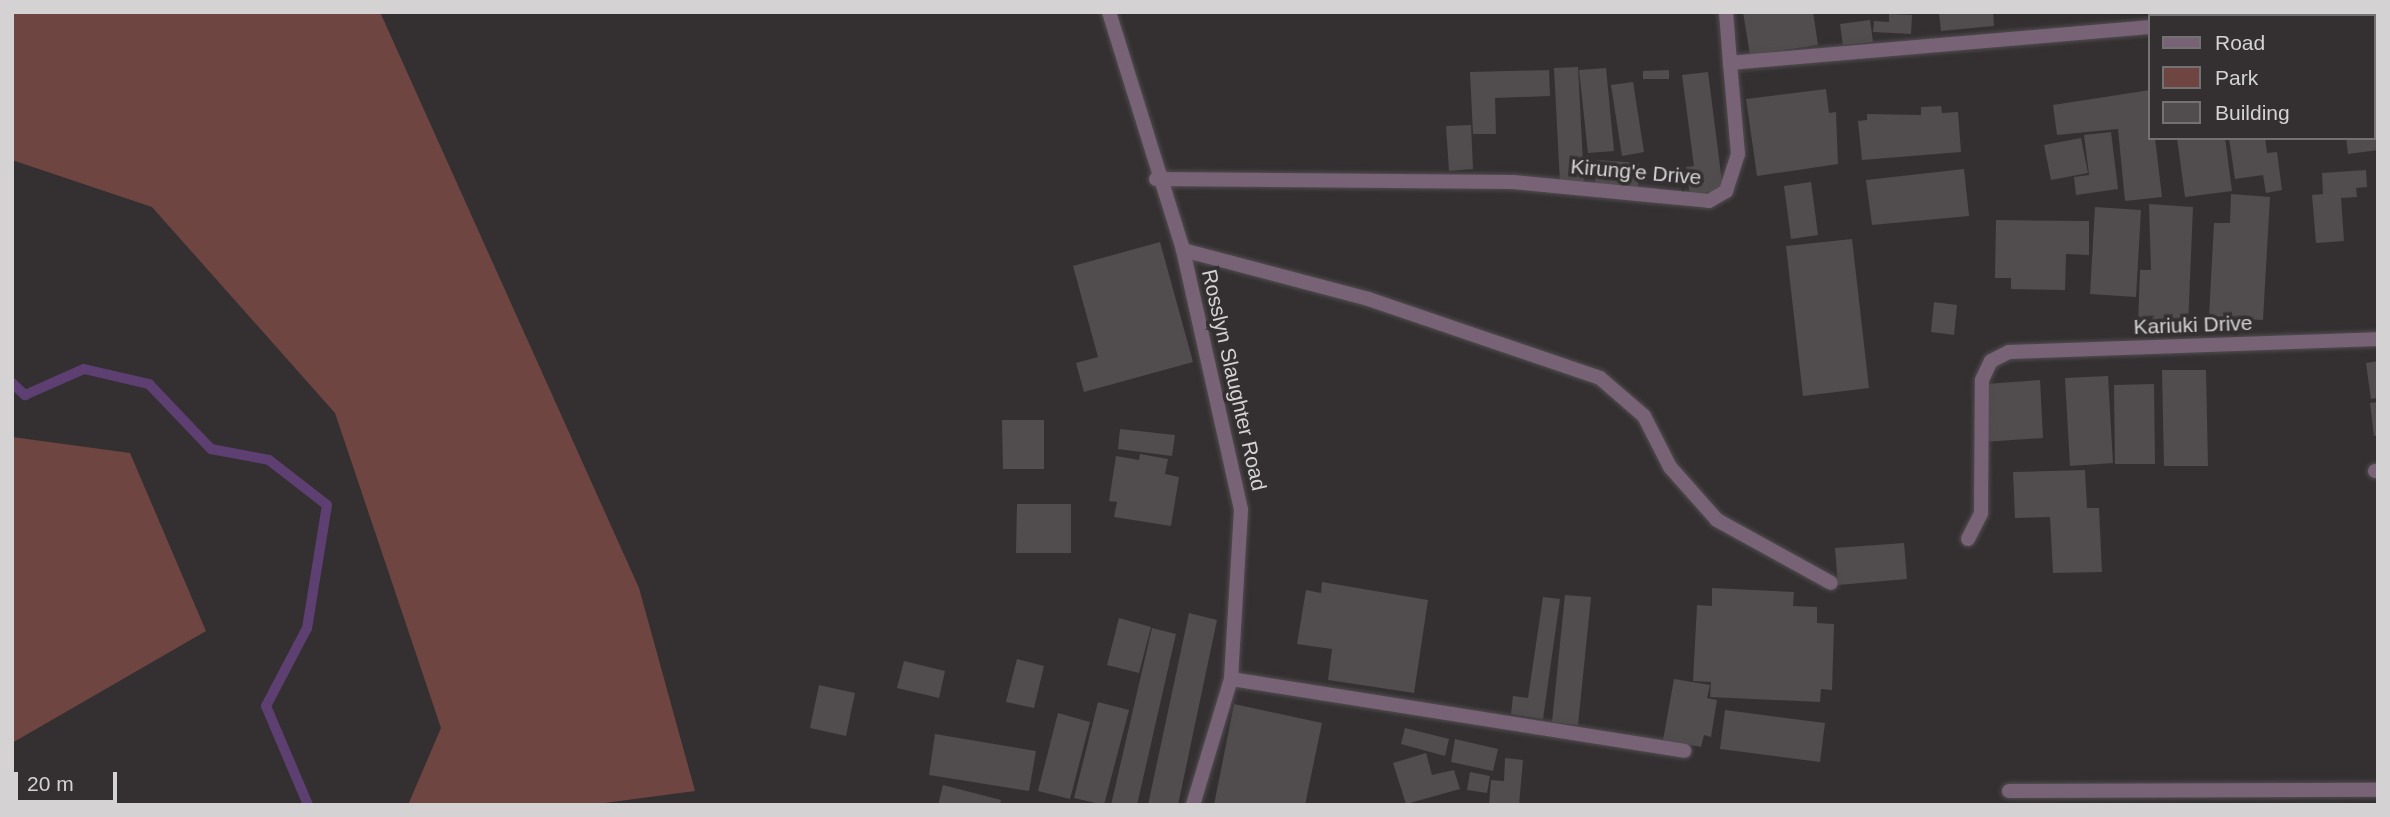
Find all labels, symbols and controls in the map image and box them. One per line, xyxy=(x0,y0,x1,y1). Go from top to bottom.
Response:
legend xyxy=(2148,14,2376,140)
text: Road xyxy=(2215,31,2265,54)
text: Park xyxy=(2215,66,2258,89)
text: Building xyxy=(2215,101,2290,124)
street label: Kirung'e Drive xyxy=(1570,154,1702,190)
street label: Rosslyn Slaughter Road xyxy=(1196,267,1272,493)
street label: Kariuki Drive xyxy=(2133,310,2253,340)
scale bar xyxy=(18,758,121,802)
text: 20 m xyxy=(27,772,74,795)

